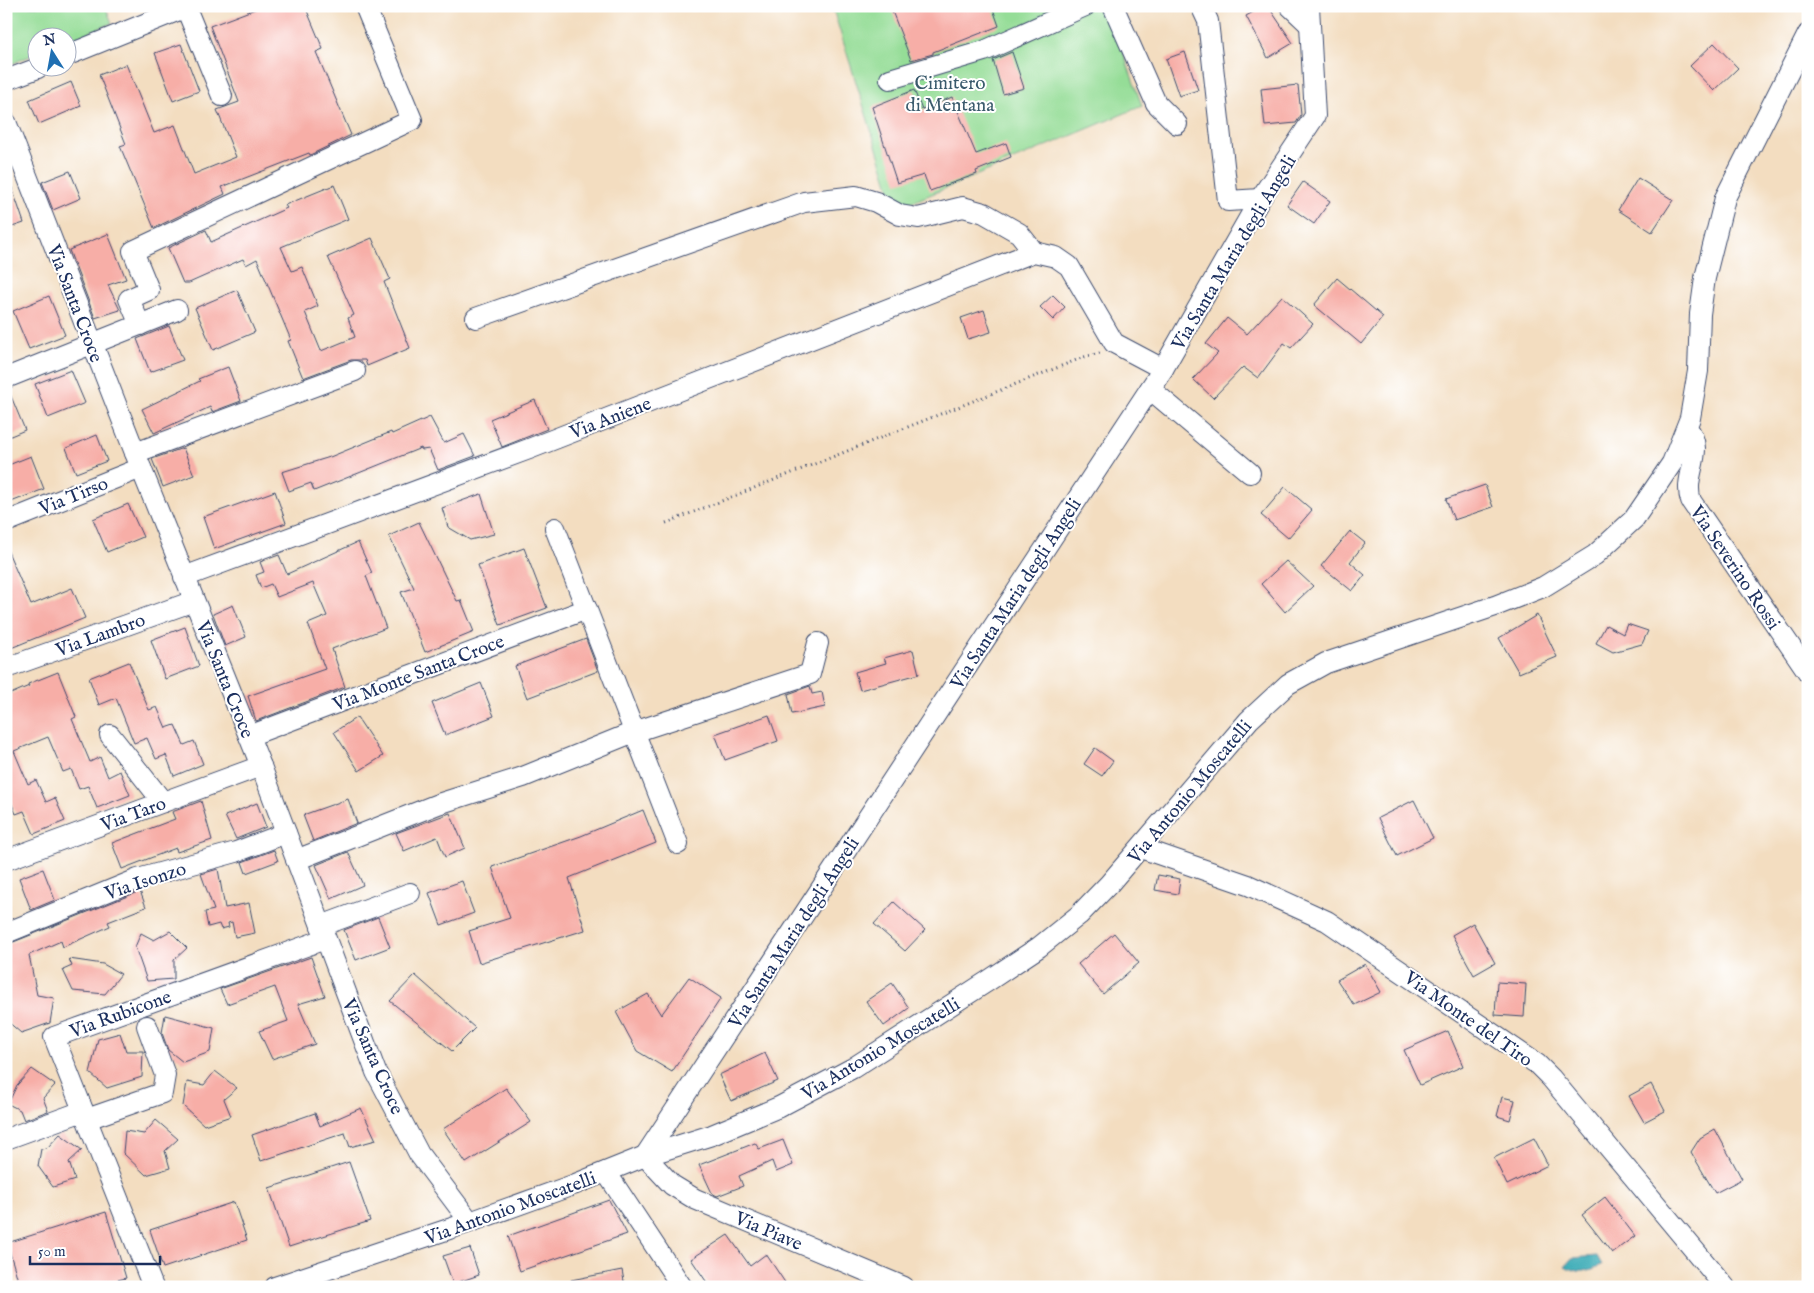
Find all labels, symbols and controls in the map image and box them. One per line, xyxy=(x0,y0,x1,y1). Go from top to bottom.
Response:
north arrow xyxy=(28,28,78,78)
text: N xyxy=(41,30,57,50)
park label: Cimitero di Mentana xyxy=(906,72,995,118)
street label: Via Santa Maria degli Angeli xyxy=(1166,151,1302,356)
street label: Via Santa Croce xyxy=(40,240,108,366)
street label: Via Aniene xyxy=(566,392,655,446)
street label: Via Tirso xyxy=(35,472,112,522)
street label: Via Santa Maria degli Angeli xyxy=(945,494,1088,695)
street label: Via Severino Rossi xyxy=(1683,500,1785,635)
street label: Via Lambro xyxy=(52,609,149,663)
street label: Via Santa Croce xyxy=(189,617,259,742)
street label: Via Monte Santa Croce xyxy=(329,630,508,718)
street label: Via Antonio Moscatelli xyxy=(1123,715,1258,870)
street label: Via Taro xyxy=(97,792,170,838)
street label: Via Santa Maria degli Angeli xyxy=(723,833,866,1034)
street label: Via Isonzo xyxy=(101,858,189,907)
street label: Via Monte del Tiro xyxy=(1398,966,1537,1073)
street label: Via Rubicone xyxy=(66,985,175,1045)
street label: Via Antonio Moscatelli xyxy=(797,993,965,1107)
street label: Via Santa Croce xyxy=(336,994,409,1119)
street label: Via Antonio Moscatelli xyxy=(421,1167,600,1251)
street label: Via Piave xyxy=(730,1207,806,1257)
scale bar xyxy=(30,1233,160,1265)
text: 50 m xyxy=(38,1242,66,1261)

